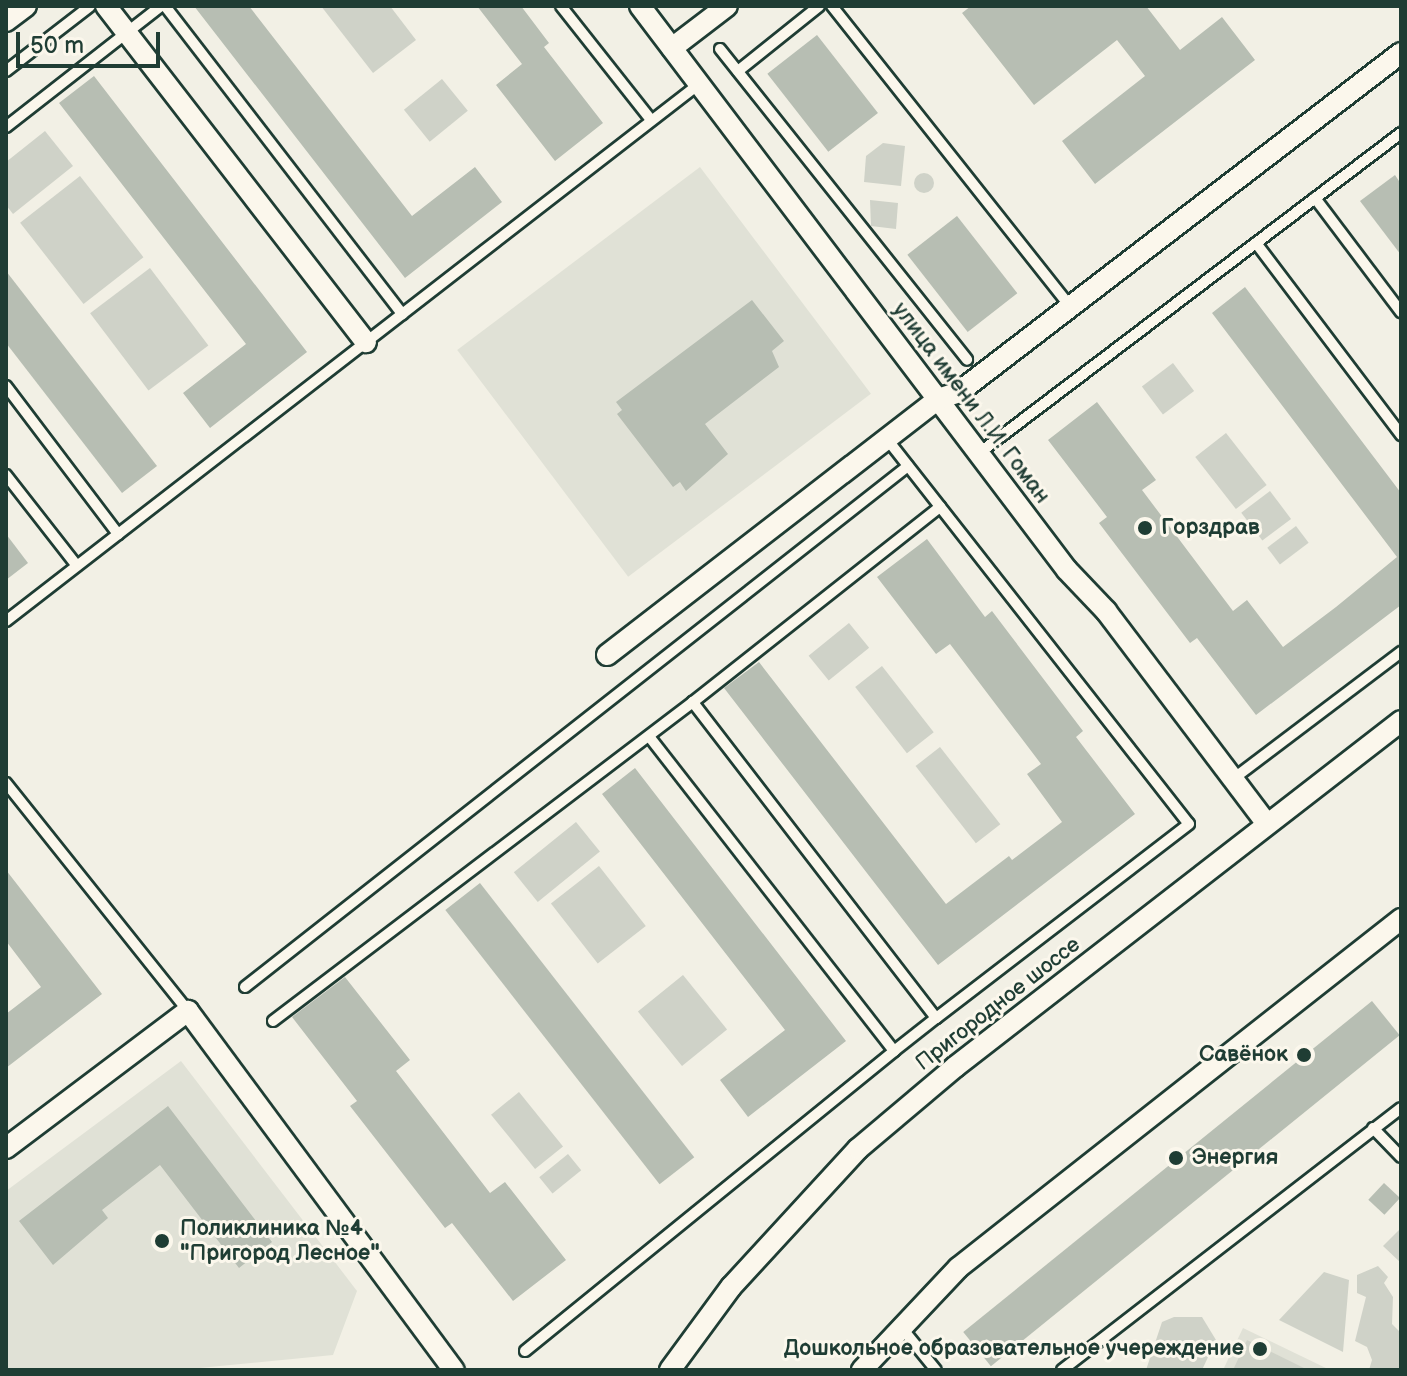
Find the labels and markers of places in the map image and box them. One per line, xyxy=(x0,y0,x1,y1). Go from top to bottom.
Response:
place label: Горздрав xyxy=(1161,515,1260,541)
marker: Горздрав xyxy=(1136,519,1154,537)
place label: Савёнок xyxy=(1199,1042,1288,1068)
marker: Савёнок xyxy=(1295,1046,1313,1064)
place label: Энергия xyxy=(1192,1145,1278,1171)
marker: Энергия xyxy=(1167,1149,1185,1167)
place label: Поликлиника №4 "Пригород Лесное" xyxy=(180,1215,380,1266)
marker: Поликлиника №4 "Пригород Лесное" xyxy=(151,1230,173,1252)
place label: Дошкольное образовательное учереждение xyxy=(784,1336,1244,1362)
marker: Дошкольное образовательное учереждение xyxy=(1251,1340,1269,1358)

